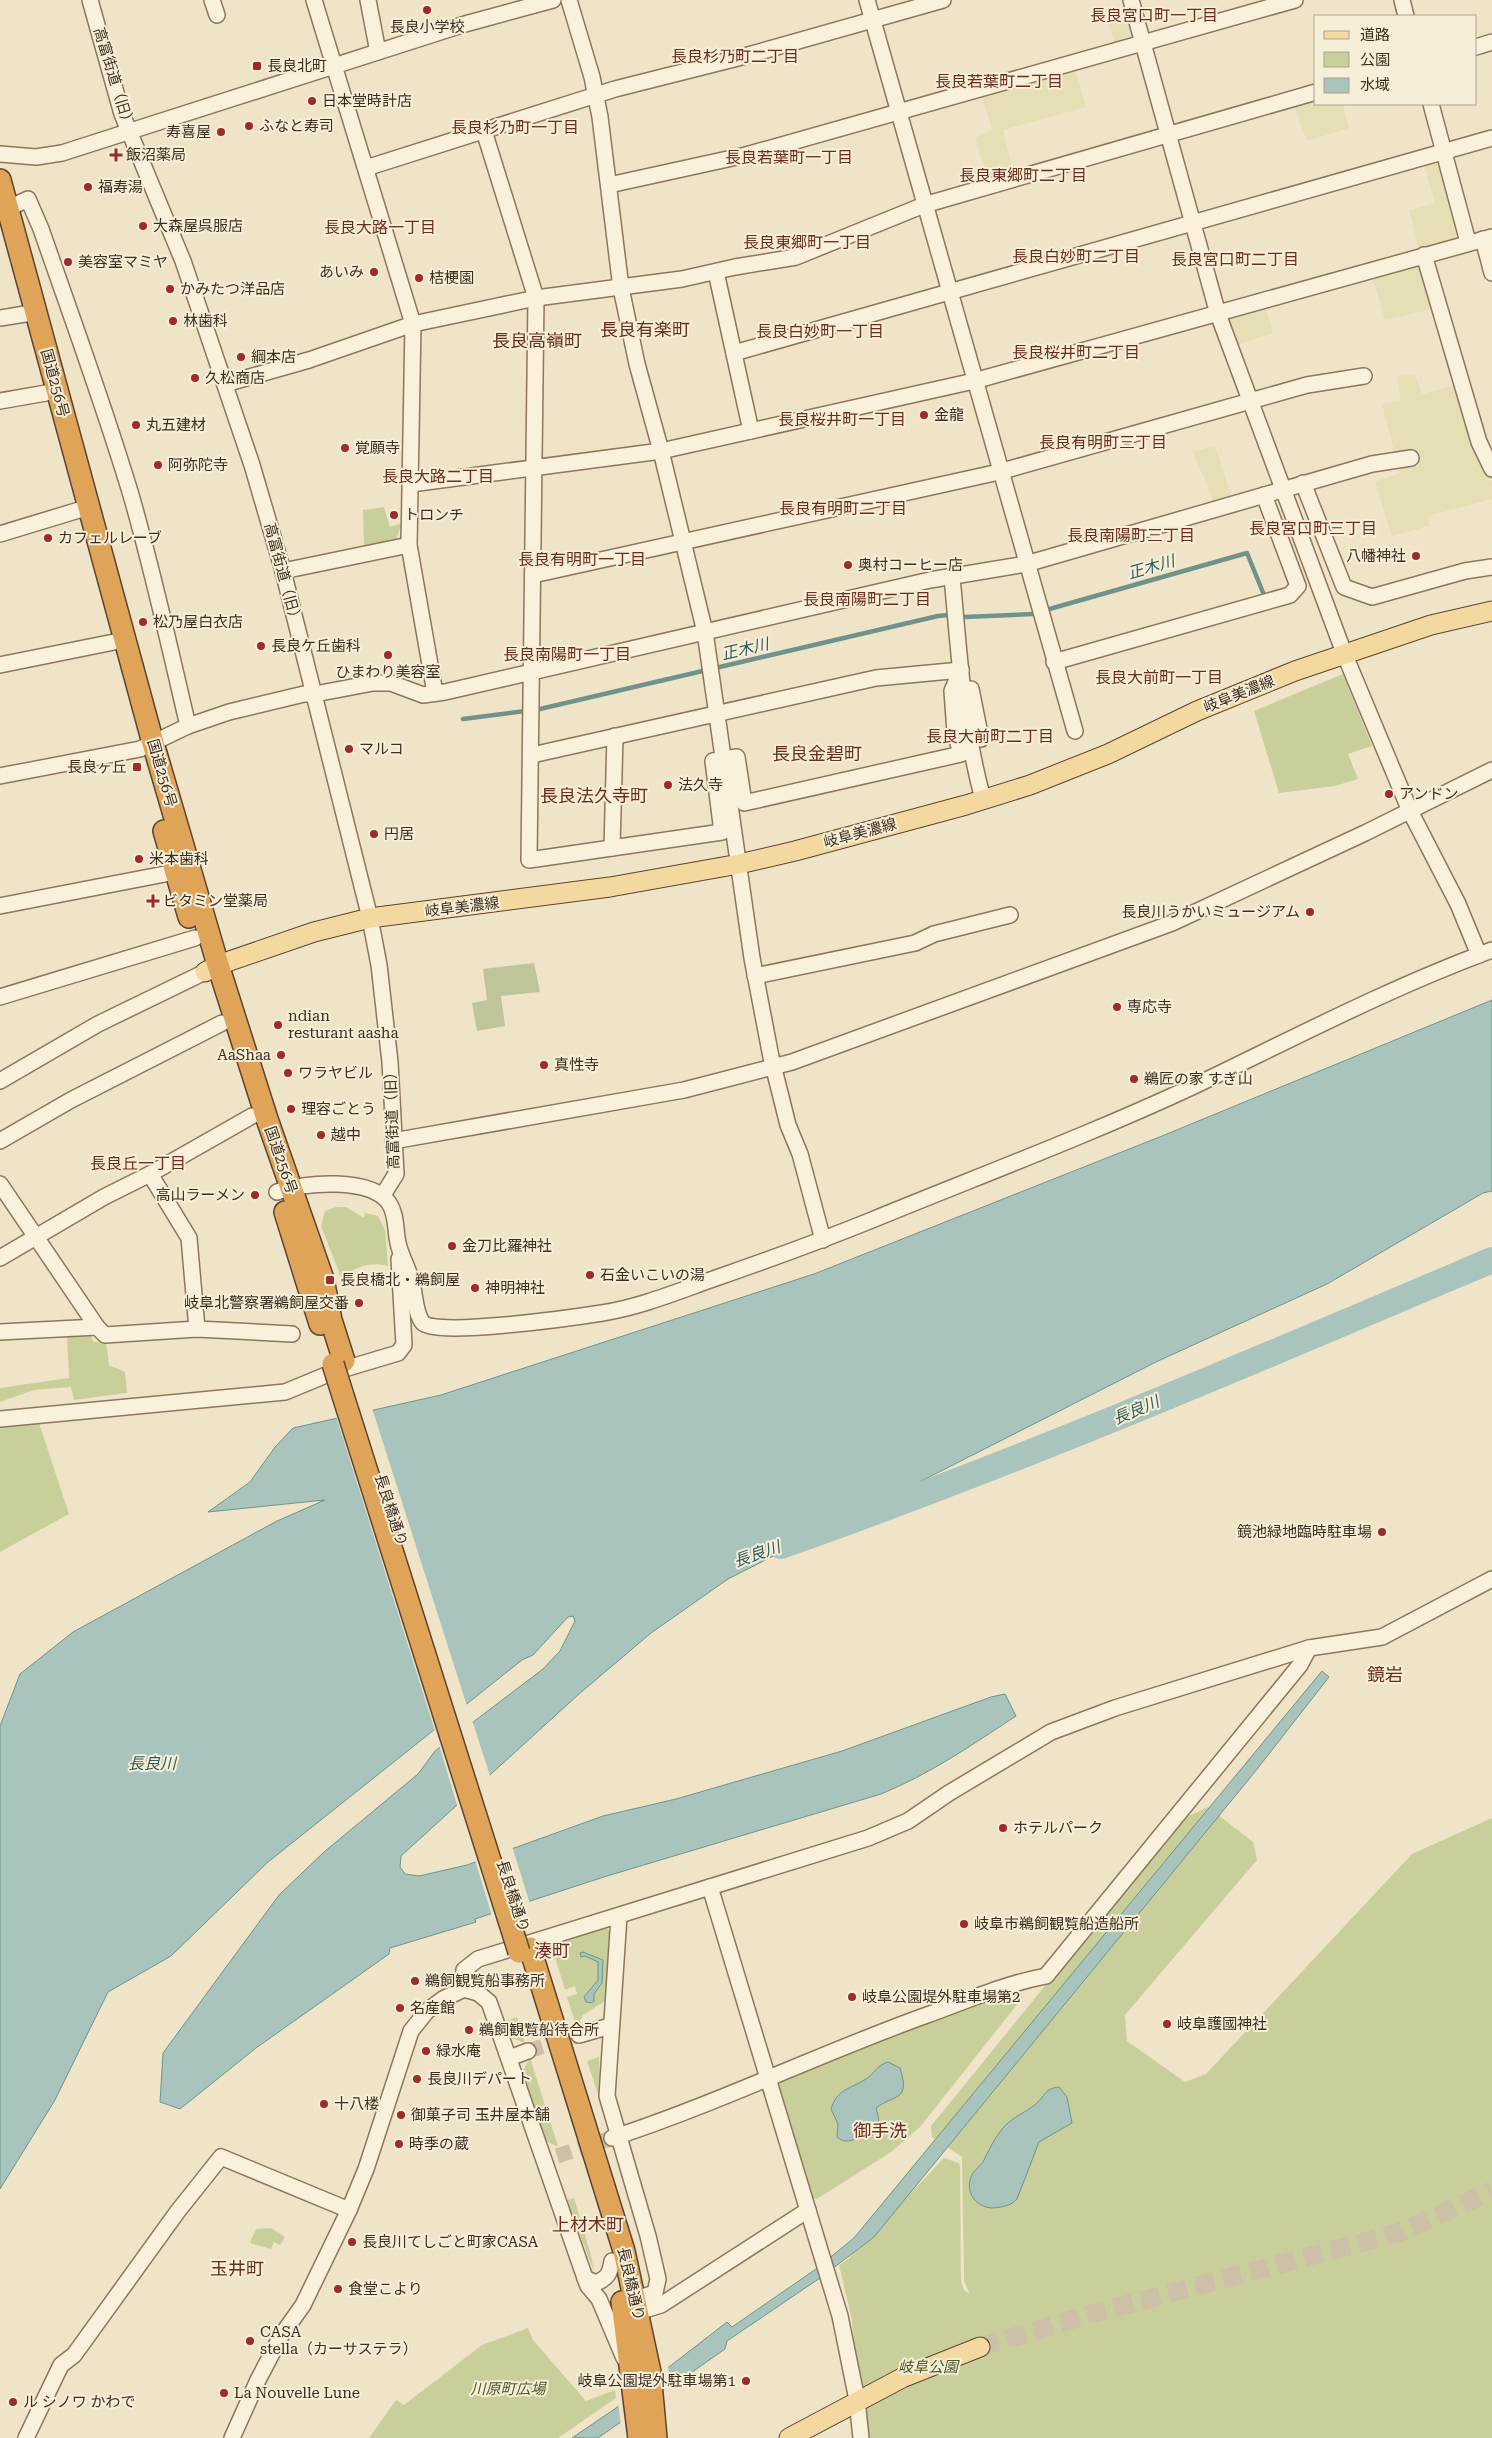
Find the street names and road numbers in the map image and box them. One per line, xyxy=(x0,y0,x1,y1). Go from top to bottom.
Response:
street label: 高富街道（旧） xyxy=(90,25,138,131)
street label: 国道256号 xyxy=(37,347,73,419)
street label: 高富街道（旧） xyxy=(261,521,305,627)
street label: 岐阜美濃線 xyxy=(1201,672,1277,716)
street label: 国道256号 xyxy=(144,737,180,809)
street label: 岐阜美濃線 xyxy=(821,815,899,851)
street label: 岐阜美濃線 xyxy=(424,893,500,921)
street label: 高富街道（旧） xyxy=(381,1064,403,1170)
street label: 国道256号 xyxy=(261,1124,301,1196)
street label: 長良橋通り xyxy=(371,1472,411,1548)
street label: 長良橋通り xyxy=(493,1858,533,1934)
street label: 長良橋通り xyxy=(614,2245,648,2323)

